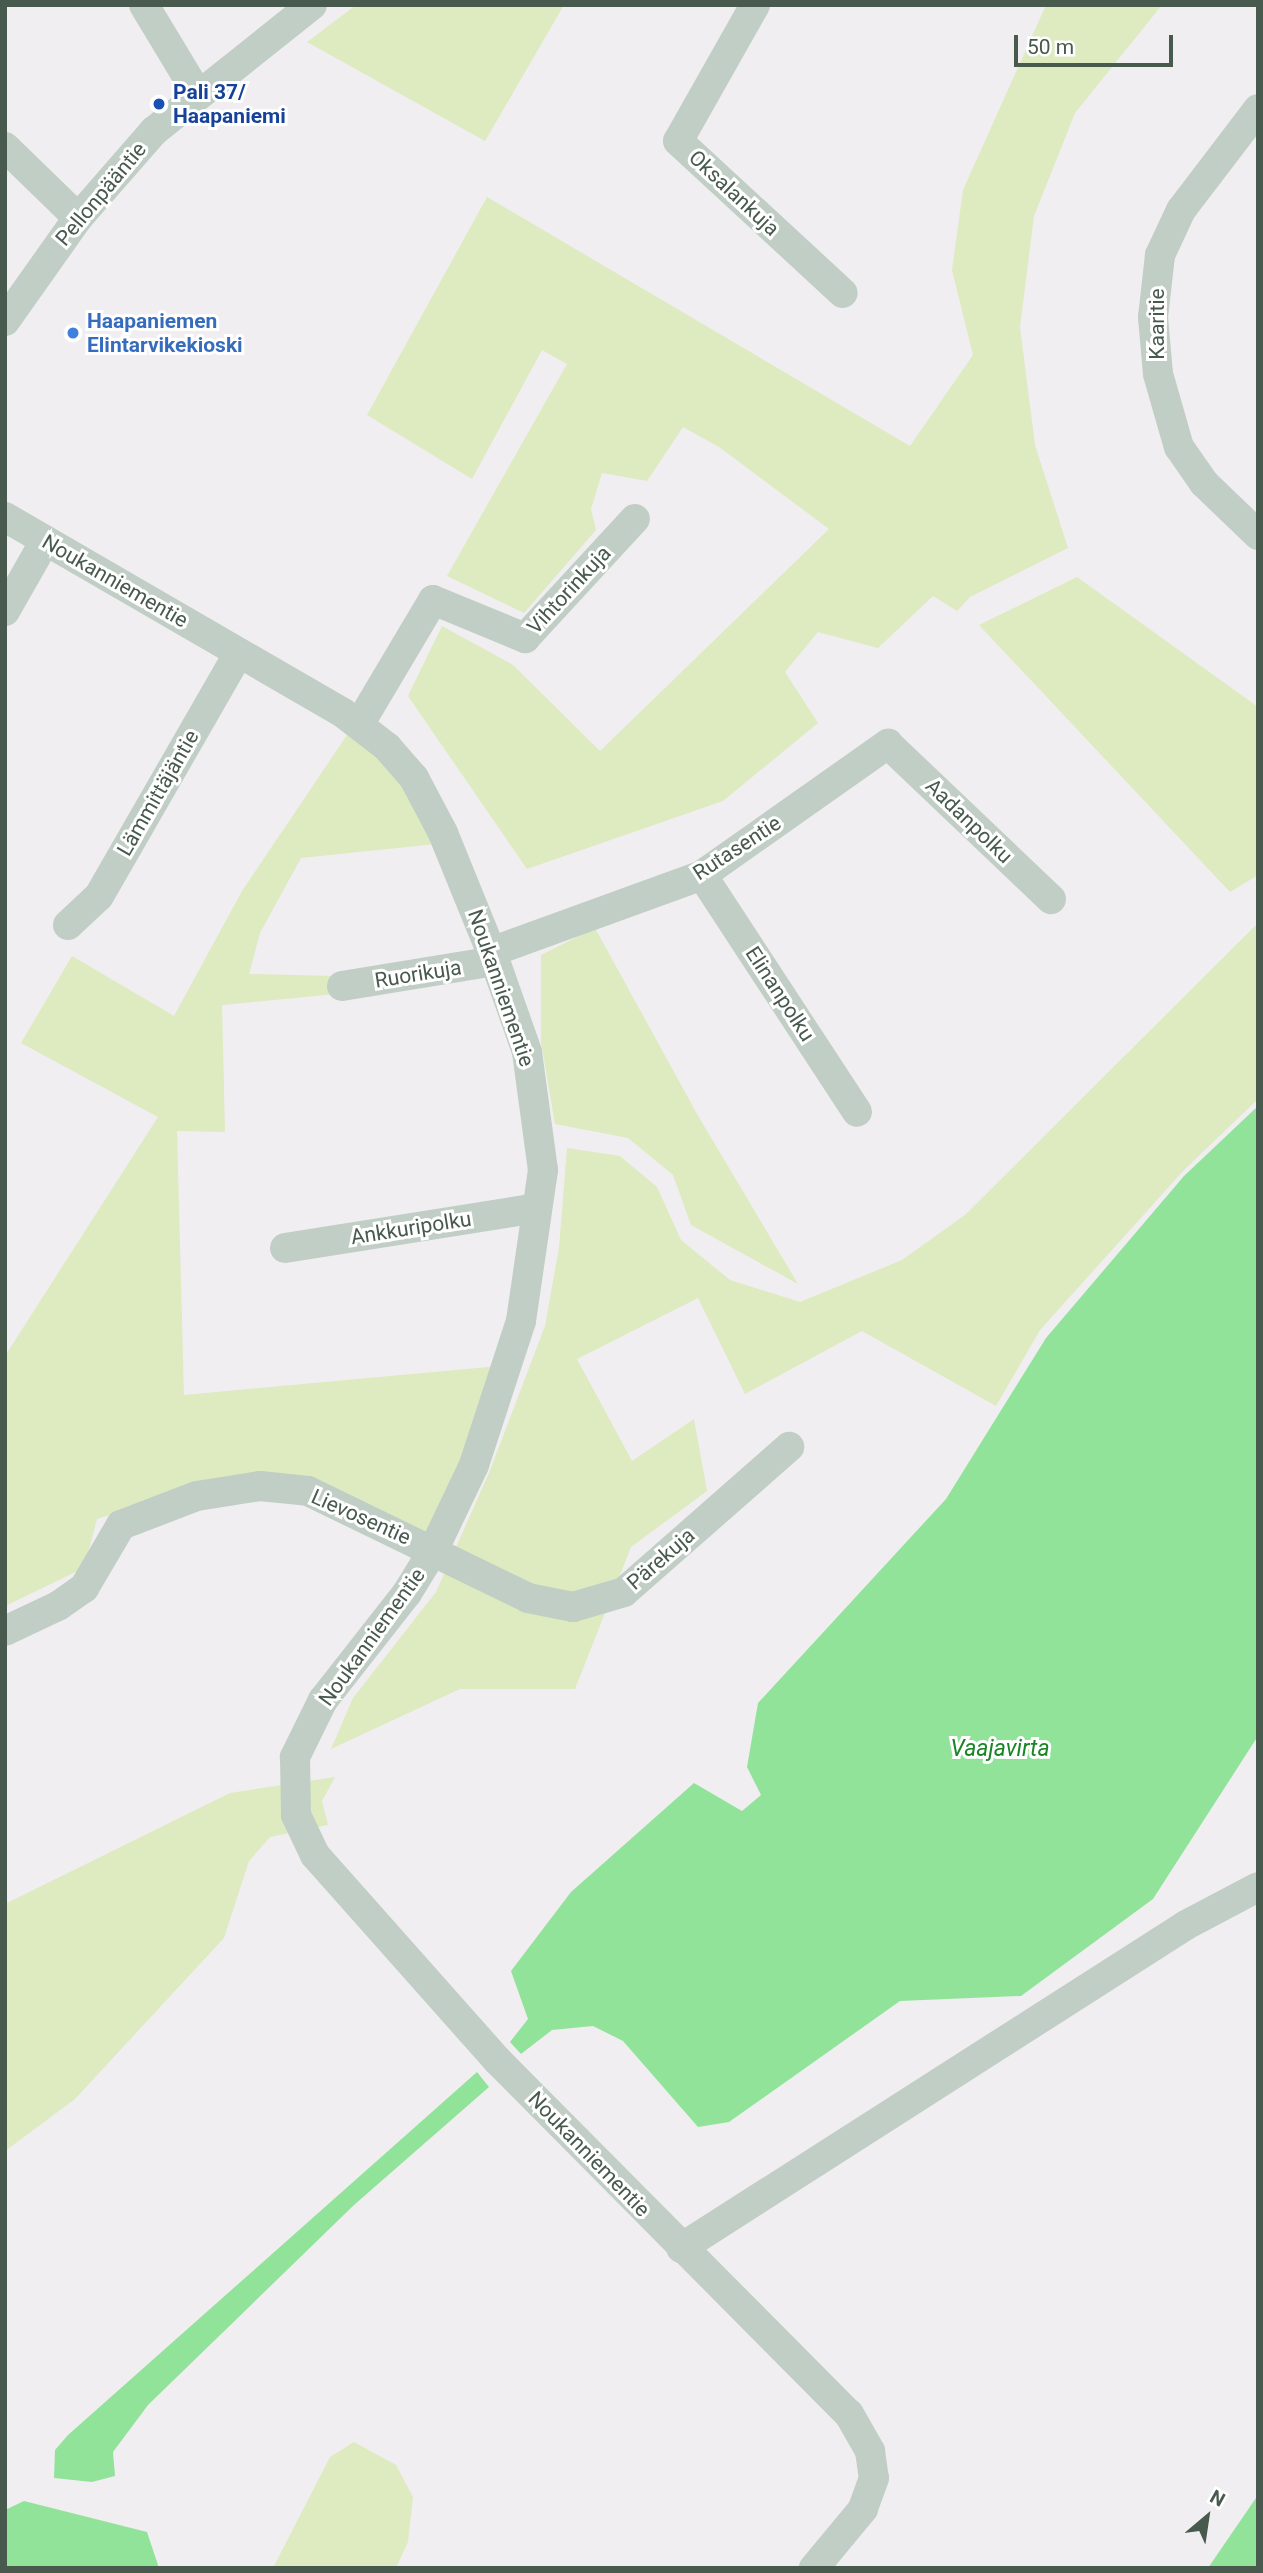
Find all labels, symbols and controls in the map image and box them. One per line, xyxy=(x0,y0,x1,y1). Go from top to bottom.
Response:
scale bar xyxy=(1018,21,1177,65)
text: 50 m xyxy=(1027,35,1074,59)
place label: Pali 37/ Haapaniemi xyxy=(173,79,286,129)
marker: Pali 37/ Haapaniemi xyxy=(151,96,167,112)
street label: Pellonpääntie xyxy=(50,137,152,251)
street label: Oksalankuja xyxy=(684,145,784,241)
street label: Kaaritie xyxy=(1144,288,1170,360)
place label: Haapaniemen Elintarvikekioski xyxy=(87,308,243,358)
marker: Haapaniemen Elintarvikekioski xyxy=(65,325,81,341)
street label: Noukanniementie xyxy=(38,529,192,633)
street label: Vihtorinkuja xyxy=(522,541,616,639)
street label: Lämmittäjäntie xyxy=(112,726,204,860)
street label: Aadanpolku xyxy=(920,773,1018,869)
street label: Rutasentie xyxy=(688,810,786,886)
street label: Noukanniementie xyxy=(462,906,540,1070)
street label: Elinanpolku xyxy=(740,942,820,1046)
street label: Ruorikuja xyxy=(373,955,463,993)
street label: Ankkuripolku xyxy=(349,1206,473,1250)
street label: Lievosentie xyxy=(307,1484,415,1550)
street label: Pärekuja xyxy=(622,1523,700,1595)
street label: Noukanniementie xyxy=(314,1563,430,1711)
water label: Vaajavirta xyxy=(950,1735,1050,1763)
street label: Noukanniementie xyxy=(523,2086,655,2222)
north arrow xyxy=(1172,2482,1242,2552)
text: N xyxy=(1206,2485,1229,2512)

